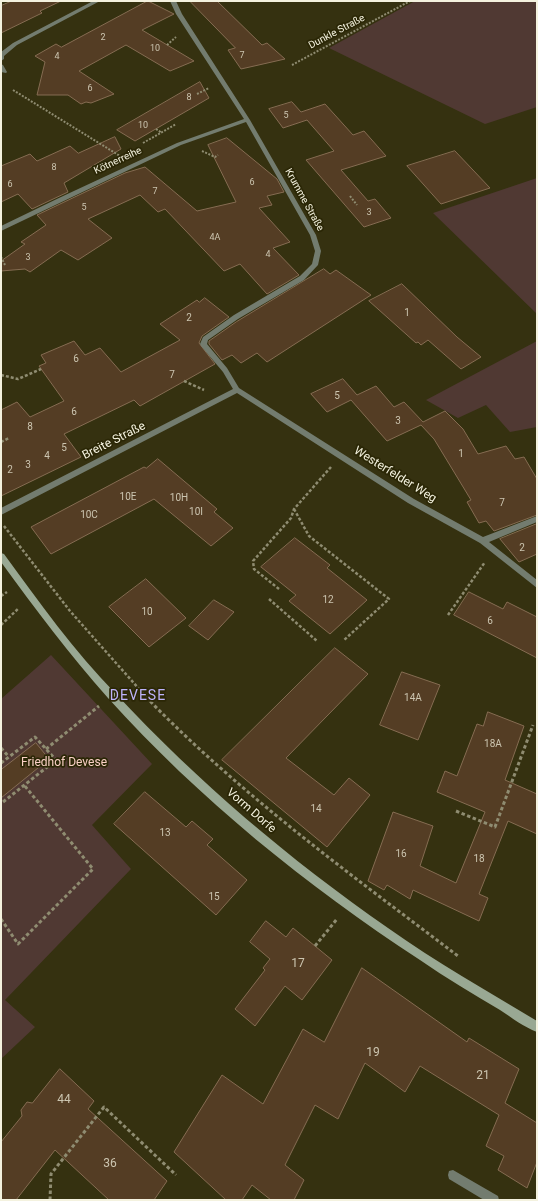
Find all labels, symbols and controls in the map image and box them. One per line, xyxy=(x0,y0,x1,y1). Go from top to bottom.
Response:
street label: Dunkle Straße xyxy=(307,12,367,52)
house number: 2 xyxy=(100,33,106,43)
house number: 10 xyxy=(150,44,160,54)
house number: 7 xyxy=(239,51,245,61)
house number: 4 xyxy=(54,52,60,62)
house number: 6 xyxy=(87,84,93,94)
house number: 8 xyxy=(186,93,192,103)
house number: 5 xyxy=(283,111,289,121)
house number: 10 xyxy=(138,121,148,131)
street label: Kötnerreihe xyxy=(92,145,144,177)
house number: 8 xyxy=(51,163,57,173)
street label: Krumme Straße xyxy=(282,167,326,233)
house number: 6 xyxy=(249,178,255,188)
house number: 6 xyxy=(7,180,13,190)
house number: 7 xyxy=(152,187,158,197)
house number: 5 xyxy=(81,203,87,213)
house number: 3 xyxy=(366,208,372,218)
house number: 4A xyxy=(210,233,220,243)
house number: 4 xyxy=(265,250,271,260)
house number: 3 xyxy=(25,253,31,263)
house number: 1 xyxy=(404,307,410,319)
house number: 2 xyxy=(186,312,192,324)
house number: 6 xyxy=(73,353,79,365)
house number: 7 xyxy=(169,369,175,381)
house number: 5 xyxy=(334,390,340,402)
house number: 6 xyxy=(71,406,77,418)
house number: 3 xyxy=(395,415,401,427)
street label: Breite Straße xyxy=(80,419,148,463)
house number: 8 xyxy=(27,421,33,433)
house number: 5 xyxy=(61,442,67,454)
street label: Westerfelder Weg xyxy=(351,444,439,506)
house number: 1 xyxy=(458,448,464,460)
house number: 4 xyxy=(44,450,50,462)
house number: 3 xyxy=(25,459,31,471)
house number: 2 xyxy=(7,464,13,476)
house number: 10E xyxy=(120,491,136,503)
house number: 10H xyxy=(170,492,188,504)
house number: 7 xyxy=(499,497,505,509)
house number: 10I xyxy=(189,506,203,518)
house number: 10C xyxy=(80,509,98,521)
house number: 2 xyxy=(519,542,525,554)
house number: 12 xyxy=(322,594,334,606)
house number: 10 xyxy=(141,606,153,618)
house number: 6 xyxy=(487,615,493,627)
district label: DEVESE xyxy=(110,688,166,704)
house number: 14A xyxy=(404,692,422,704)
house number: 18A xyxy=(484,738,502,750)
park label: Friedhof Devese xyxy=(21,756,107,770)
street label: Vorm Dorfe xyxy=(223,786,279,836)
house number: 14 xyxy=(310,803,322,815)
house number: 13 xyxy=(159,827,171,839)
house number: 16 xyxy=(395,848,407,860)
house number: 18 xyxy=(473,853,485,865)
house number: 15 xyxy=(208,891,220,903)
house number: 17 xyxy=(291,957,305,971)
house number: 19 xyxy=(366,1046,380,1060)
house number: 21 xyxy=(476,1069,490,1083)
house number: 44 xyxy=(57,1093,71,1107)
house number: 36 xyxy=(103,1157,117,1171)

